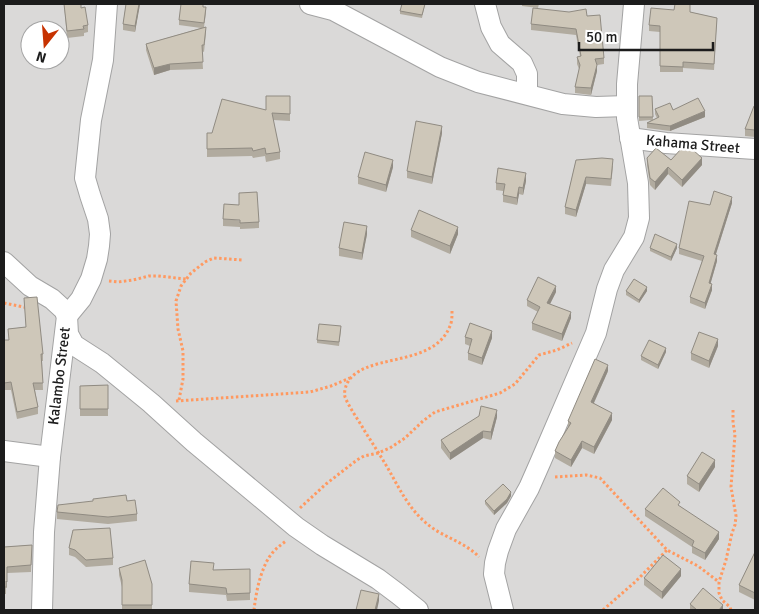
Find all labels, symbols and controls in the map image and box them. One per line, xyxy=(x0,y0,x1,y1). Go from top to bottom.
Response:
north arrow xyxy=(20,20,70,70)
scale bar xyxy=(579,20,713,52)
text: 50 m xyxy=(586,28,617,46)
text: N xyxy=(34,47,48,67)
street label: Kahama Street xyxy=(645,131,741,157)
street label: Kalambo Street xyxy=(44,326,74,426)

